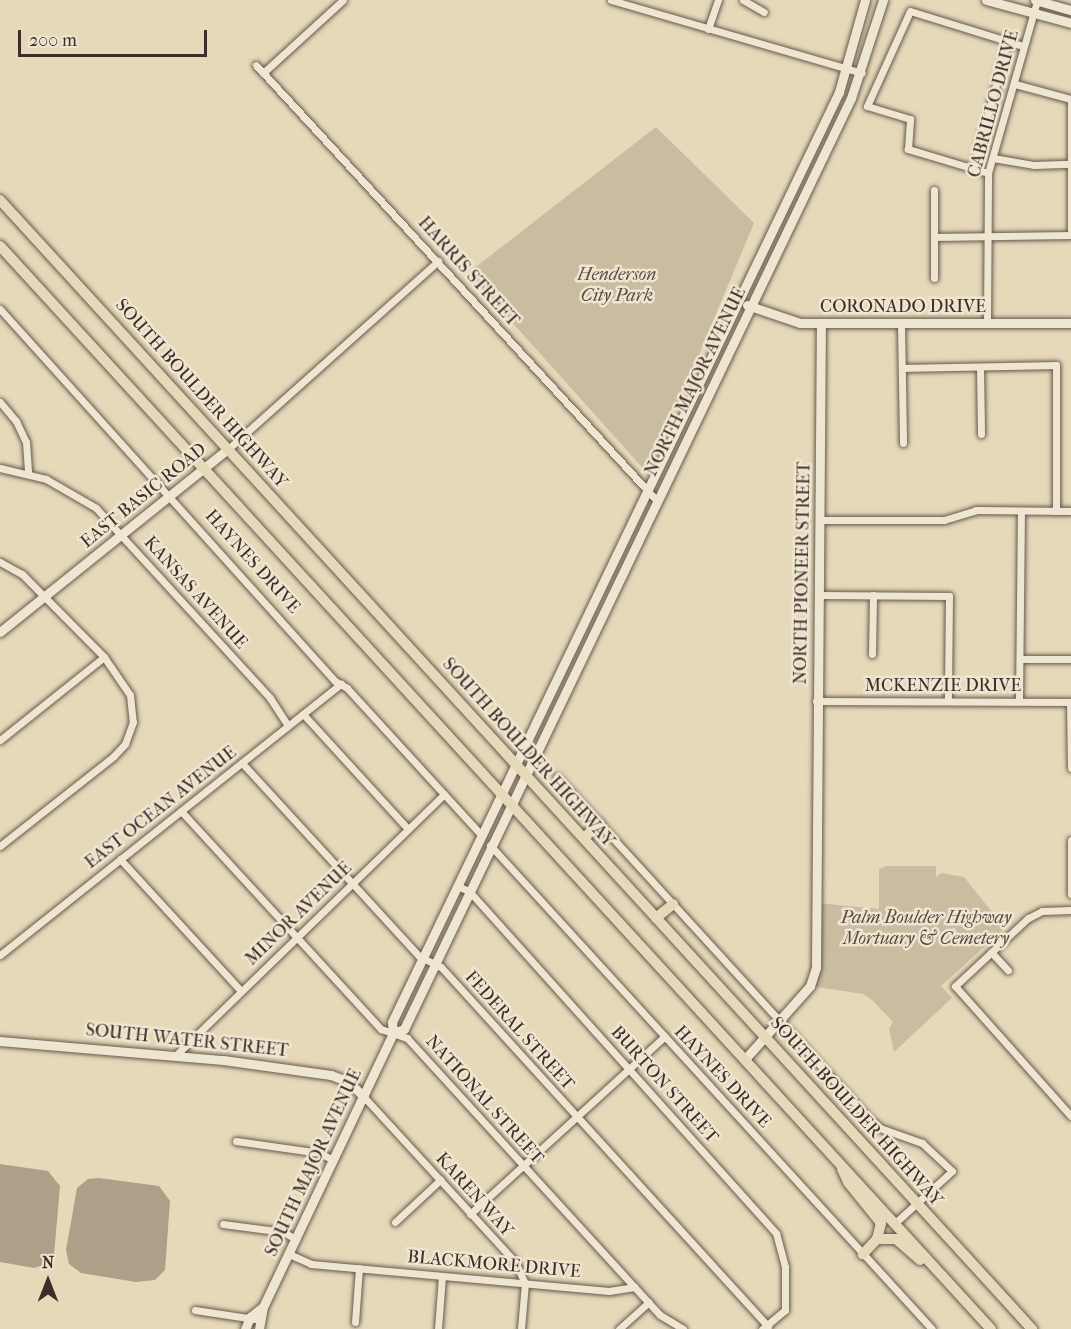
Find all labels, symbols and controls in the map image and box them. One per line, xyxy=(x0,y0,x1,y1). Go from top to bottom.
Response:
scale bar xyxy=(21,18,210,56)
street label: CABRILLO DRIVE xyxy=(964,28,1024,180)
text: 200 m xyxy=(29,30,77,51)
street label: HARRIS STREET xyxy=(413,212,523,332)
park label: Henderson City Park xyxy=(578,265,656,308)
street label: NORTH MAJOR AVENUE xyxy=(641,284,751,480)
street label: SOUTH BOULDER HIGHWAY xyxy=(110,295,292,493)
street label: CORONADO DRIVE xyxy=(820,296,986,318)
street label: EAST BASIC ROAD xyxy=(77,439,211,553)
street label: NORTH PIONEER STREET xyxy=(790,461,816,685)
street label: HAYNES DRIVE xyxy=(200,506,304,618)
street label: KANSAS AVENUE xyxy=(139,532,251,654)
street label: SOUTH BOULDER HIGHWAY xyxy=(437,654,619,852)
street label: MCKENZIE DRIVE xyxy=(865,675,1021,697)
street label: EAST OCEAN AVENUE xyxy=(81,742,241,874)
street label: MINOR AVENUE xyxy=(241,858,357,970)
park label: Palm Boulder Highway Mortuary & Cemetery xyxy=(841,908,1011,950)
street label: FEDERAL STREET xyxy=(460,967,578,1095)
street label: SOUTH BOULDER HIGHWAY xyxy=(765,1013,947,1211)
street label: SOUTH WATER STREET xyxy=(85,1020,289,1062)
street label: HAYNES DRIVE xyxy=(669,1021,775,1133)
street label: BURTON STREET xyxy=(606,1022,722,1148)
street label: NATIONAL STREET xyxy=(421,1031,547,1169)
street label: SOUTH MAJOR AVENUE xyxy=(261,1066,367,1260)
street label: KAREN WAY xyxy=(430,1148,518,1242)
street label: BLACKMORE DRIVE xyxy=(406,1247,582,1283)
north arrow xyxy=(18,1251,78,1311)
text: N xyxy=(42,1253,54,1272)

